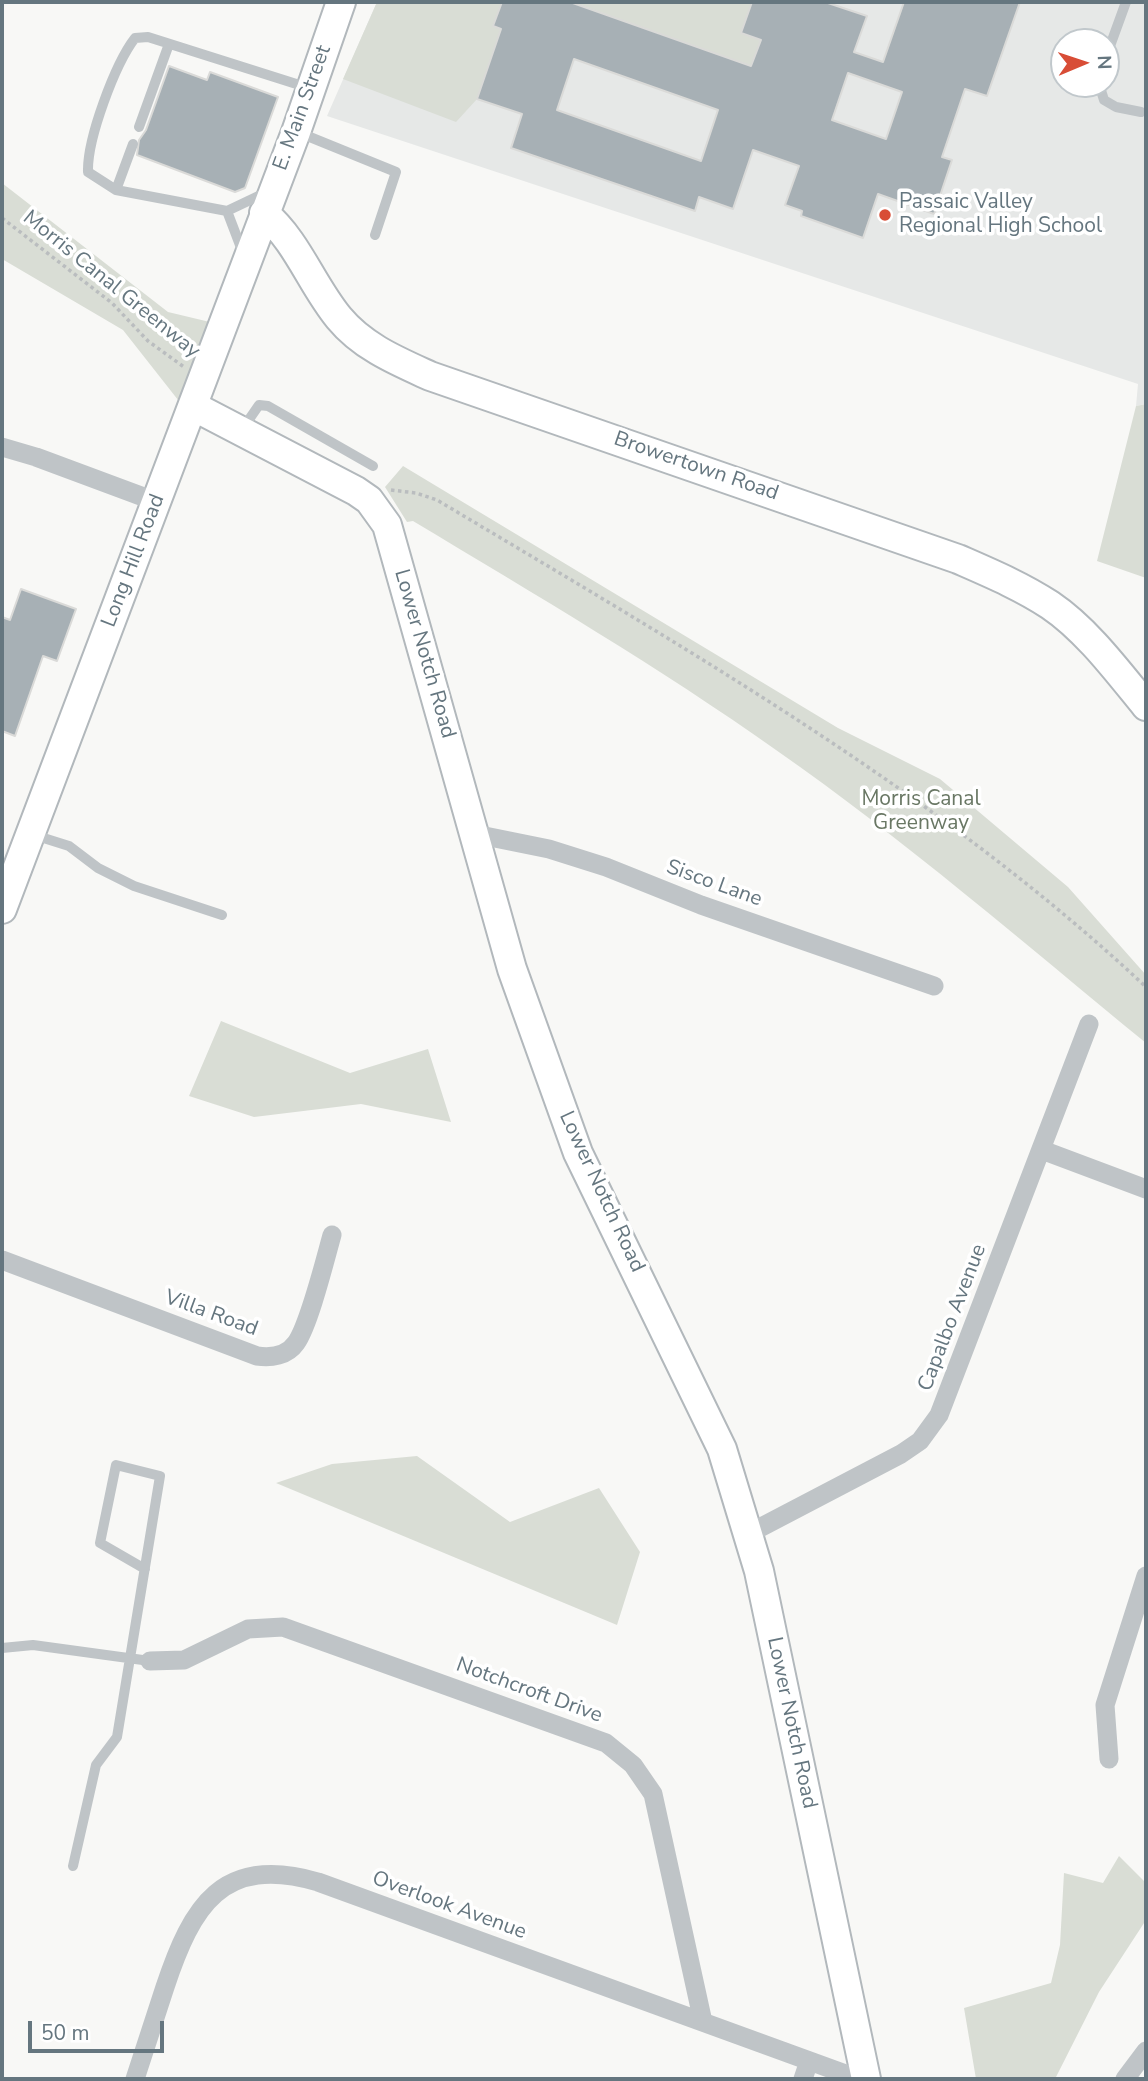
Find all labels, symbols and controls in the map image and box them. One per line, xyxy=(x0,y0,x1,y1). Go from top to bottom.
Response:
north arrow xyxy=(1050,28,1120,98)
street label: E. Main Street xyxy=(269,42,337,174)
text: N xyxy=(1091,55,1117,70)
place label: Passaic Valley Regional High School xyxy=(899,190,1102,240)
street label: Morris Canal Greenway xyxy=(17,206,205,364)
marker: Passaic Valley Regional High School xyxy=(877,207,893,223)
street label: Browertown Road xyxy=(610,427,782,507)
street label: Long Hill Road xyxy=(97,491,171,631)
street label: Lower Notch Road xyxy=(388,567,460,741)
park label: Morris Canal Greenway xyxy=(861,787,981,837)
street label: Sisco Lane xyxy=(663,855,765,913)
street label: Lower Notch Road xyxy=(553,1108,649,1276)
street label: Capalbo Avenue xyxy=(913,1241,993,1395)
street label: Villa Road xyxy=(161,1286,261,1342)
street label: Lower Notch Road xyxy=(761,1635,821,1811)
street label: Notchcroft Drive xyxy=(452,1653,606,1729)
street label: Overlook Avenue xyxy=(368,1866,530,1946)
scale bar xyxy=(32,2008,168,2052)
text: 50 m xyxy=(41,2019,90,2047)

